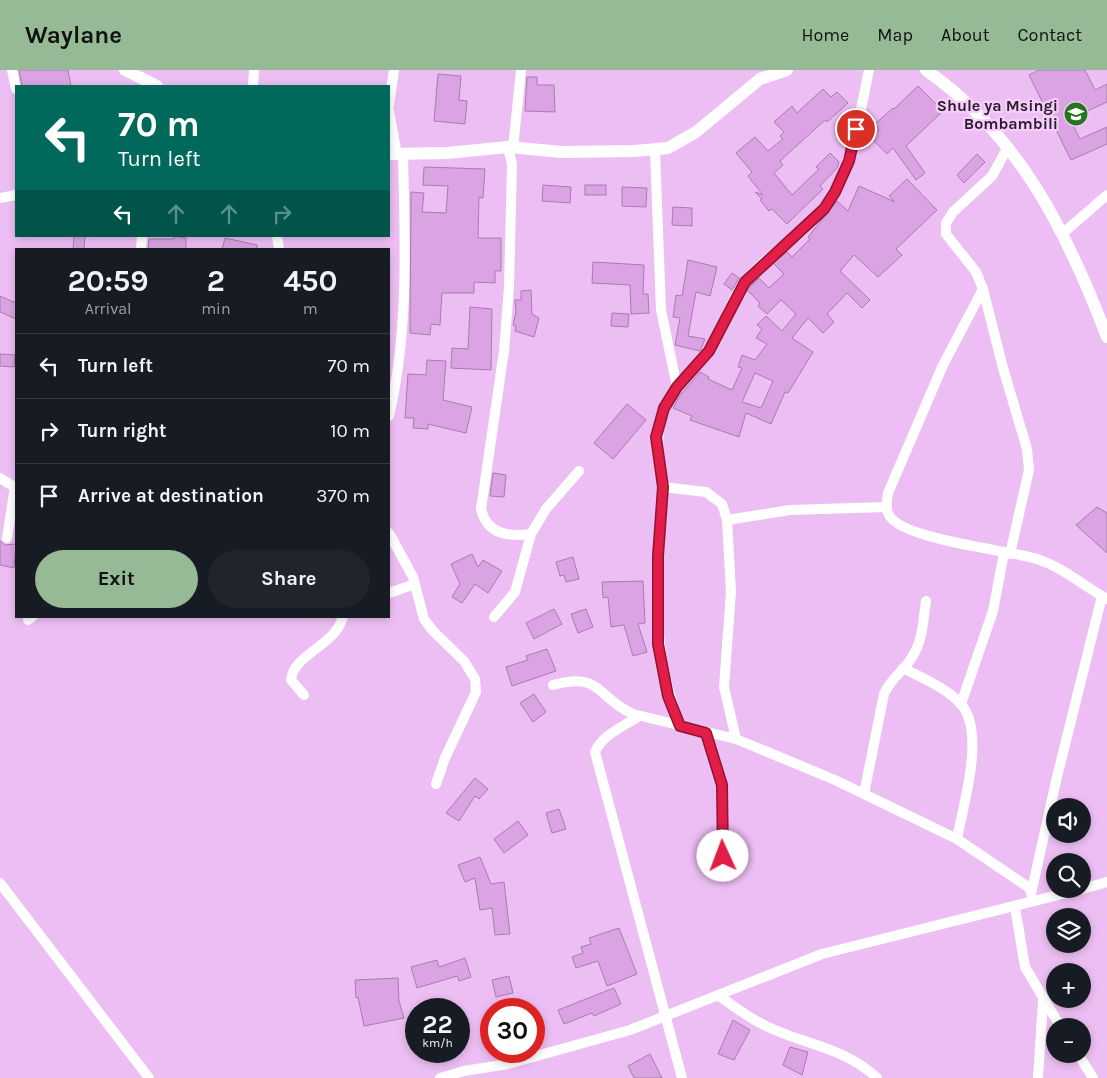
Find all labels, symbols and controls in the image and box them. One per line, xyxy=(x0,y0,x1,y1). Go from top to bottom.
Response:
text: Waylane xyxy=(25,21,122,49)
text: Home xyxy=(801,24,849,46)
text: Map xyxy=(877,24,913,46)
text: About xyxy=(941,24,990,46)
text: Contact xyxy=(1018,24,1082,46)
place label: Shule ya Msingi Bombambili xyxy=(937,96,1058,133)
school or university icon: Shule ya Msingi Bombambili xyxy=(1063,101,1089,127)
text: 70 m xyxy=(118,104,200,145)
icon: left xyxy=(35,105,100,170)
pin xyxy=(835,108,877,150)
icon: arrive xyxy=(842,115,870,143)
text: Turn left xyxy=(118,146,201,172)
icon: left xyxy=(109,200,137,228)
icon: ahead xyxy=(162,200,190,228)
icon: ahead xyxy=(215,200,243,228)
icon: right xyxy=(268,200,296,228)
text: 20:59 xyxy=(68,263,149,299)
text: 2 xyxy=(207,263,225,299)
text: 450 xyxy=(283,263,337,299)
text: Arrival xyxy=(85,299,132,318)
text: min xyxy=(201,299,231,318)
text: m xyxy=(303,299,318,318)
icon: left xyxy=(35,352,63,380)
text: Turn left xyxy=(78,355,153,377)
text: 70 m xyxy=(328,355,370,377)
icon: right xyxy=(35,417,63,445)
text: Turn right xyxy=(78,420,167,442)
text: 10 m xyxy=(330,420,370,442)
icon: arrive xyxy=(35,482,63,510)
text: Arrive at destination xyxy=(78,485,264,507)
text: 370 m xyxy=(316,485,370,507)
button: Exit xyxy=(35,550,198,608)
button: Share xyxy=(208,550,370,608)
map controls xyxy=(1046,798,1091,1063)
button: sound xyxy=(1046,798,1091,843)
position arrow xyxy=(696,829,748,881)
button: search xyxy=(1046,853,1091,898)
button: layers xyxy=(1046,908,1091,953)
button: + xyxy=(1046,963,1091,1008)
speed limit sign: 30 xyxy=(480,998,545,1063)
text: 22 xyxy=(422,1010,453,1039)
button: − xyxy=(1046,1018,1091,1063)
text: km/h xyxy=(422,1036,453,1050)

